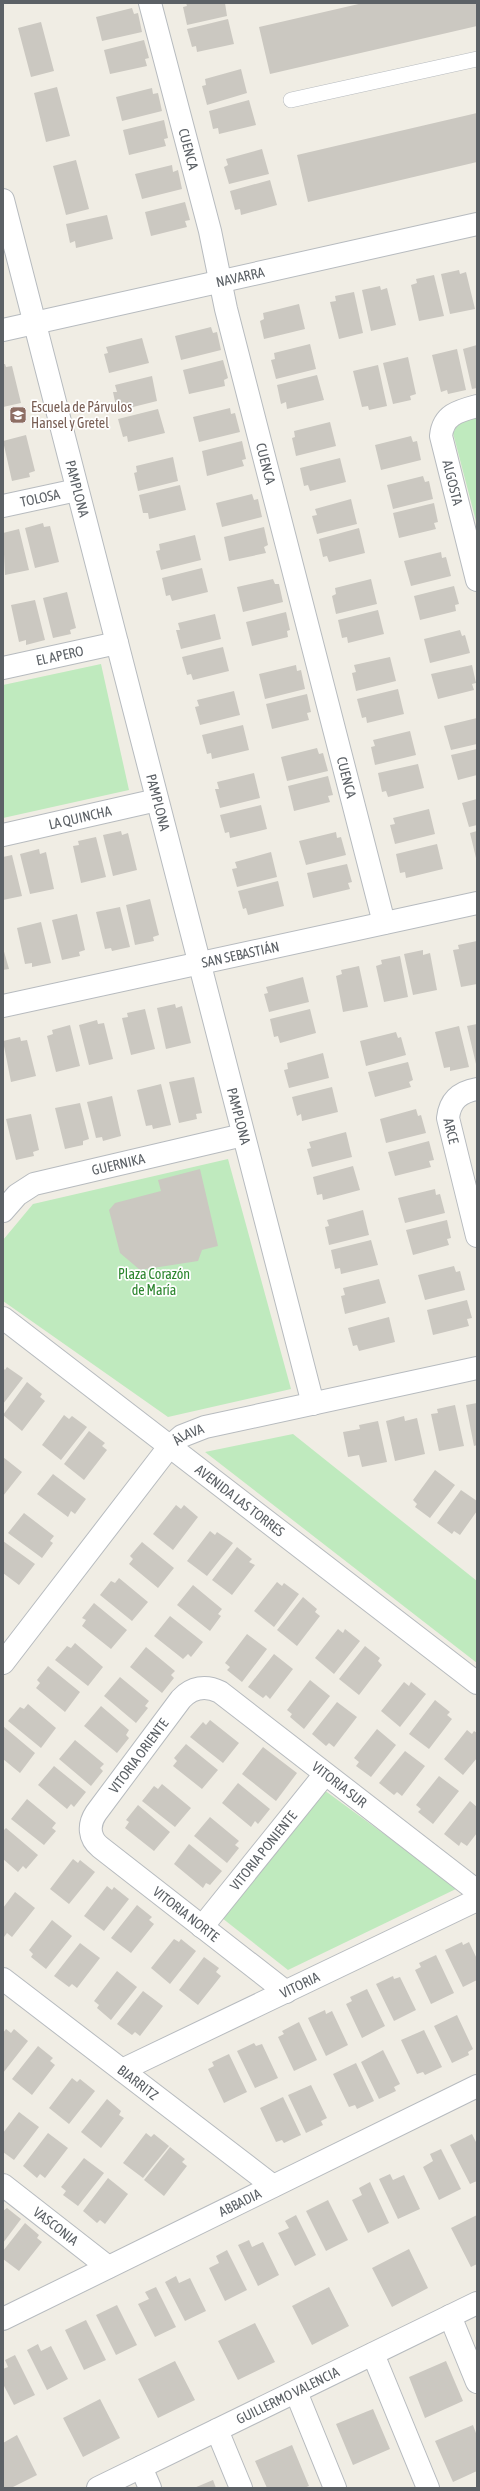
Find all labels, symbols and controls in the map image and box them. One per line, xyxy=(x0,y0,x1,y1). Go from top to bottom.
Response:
street label: CUENCA xyxy=(175,127,202,171)
street label: NAVARRA xyxy=(214,264,266,290)
place label: Escuela de Párvulos Hansel y Gretel xyxy=(31,399,132,431)
school or university icon: Escuela de Párvulos Hansel y Gretel xyxy=(8,405,28,425)
street label: CUENCA xyxy=(253,441,279,486)
street label: ALGOSTA xyxy=(439,458,466,507)
street label: PAMPLONA xyxy=(62,459,92,519)
street label: TOLOSA xyxy=(19,486,62,510)
street label: EL APERO xyxy=(34,643,85,669)
street label: CUENCA xyxy=(334,755,360,800)
street label: PAMPLONA xyxy=(143,772,173,833)
street label: LA QUINCHA xyxy=(47,803,113,832)
street label: SAN SEBASTIÁN xyxy=(200,938,281,971)
street label: PAMPLONA xyxy=(224,1086,254,1146)
street label: ARCE xyxy=(440,1116,462,1146)
street label: GUERNIKA xyxy=(90,1150,147,1178)
park label: Plaza Corazón de María xyxy=(118,1266,190,1298)
street label: ÁLAVA xyxy=(169,1420,206,1448)
street label: AVENIDA LAS TORRES xyxy=(192,1461,288,1540)
street label: VITORIA ORIENTE xyxy=(106,1715,172,1796)
street label: VITORIA SUR xyxy=(309,1758,370,1811)
street label: VITORIA PONIENTE xyxy=(227,1808,300,1893)
street label: VITORIA NORTE xyxy=(150,1883,222,1945)
street label: VITORIA xyxy=(277,1969,322,2001)
street label: BIARRITZ xyxy=(114,2062,161,2103)
street label: ABBADIA xyxy=(216,2185,264,2220)
street label: VASCONIA xyxy=(30,2204,81,2249)
street label: GUILLERMO VALENCIA xyxy=(234,2364,342,2427)

